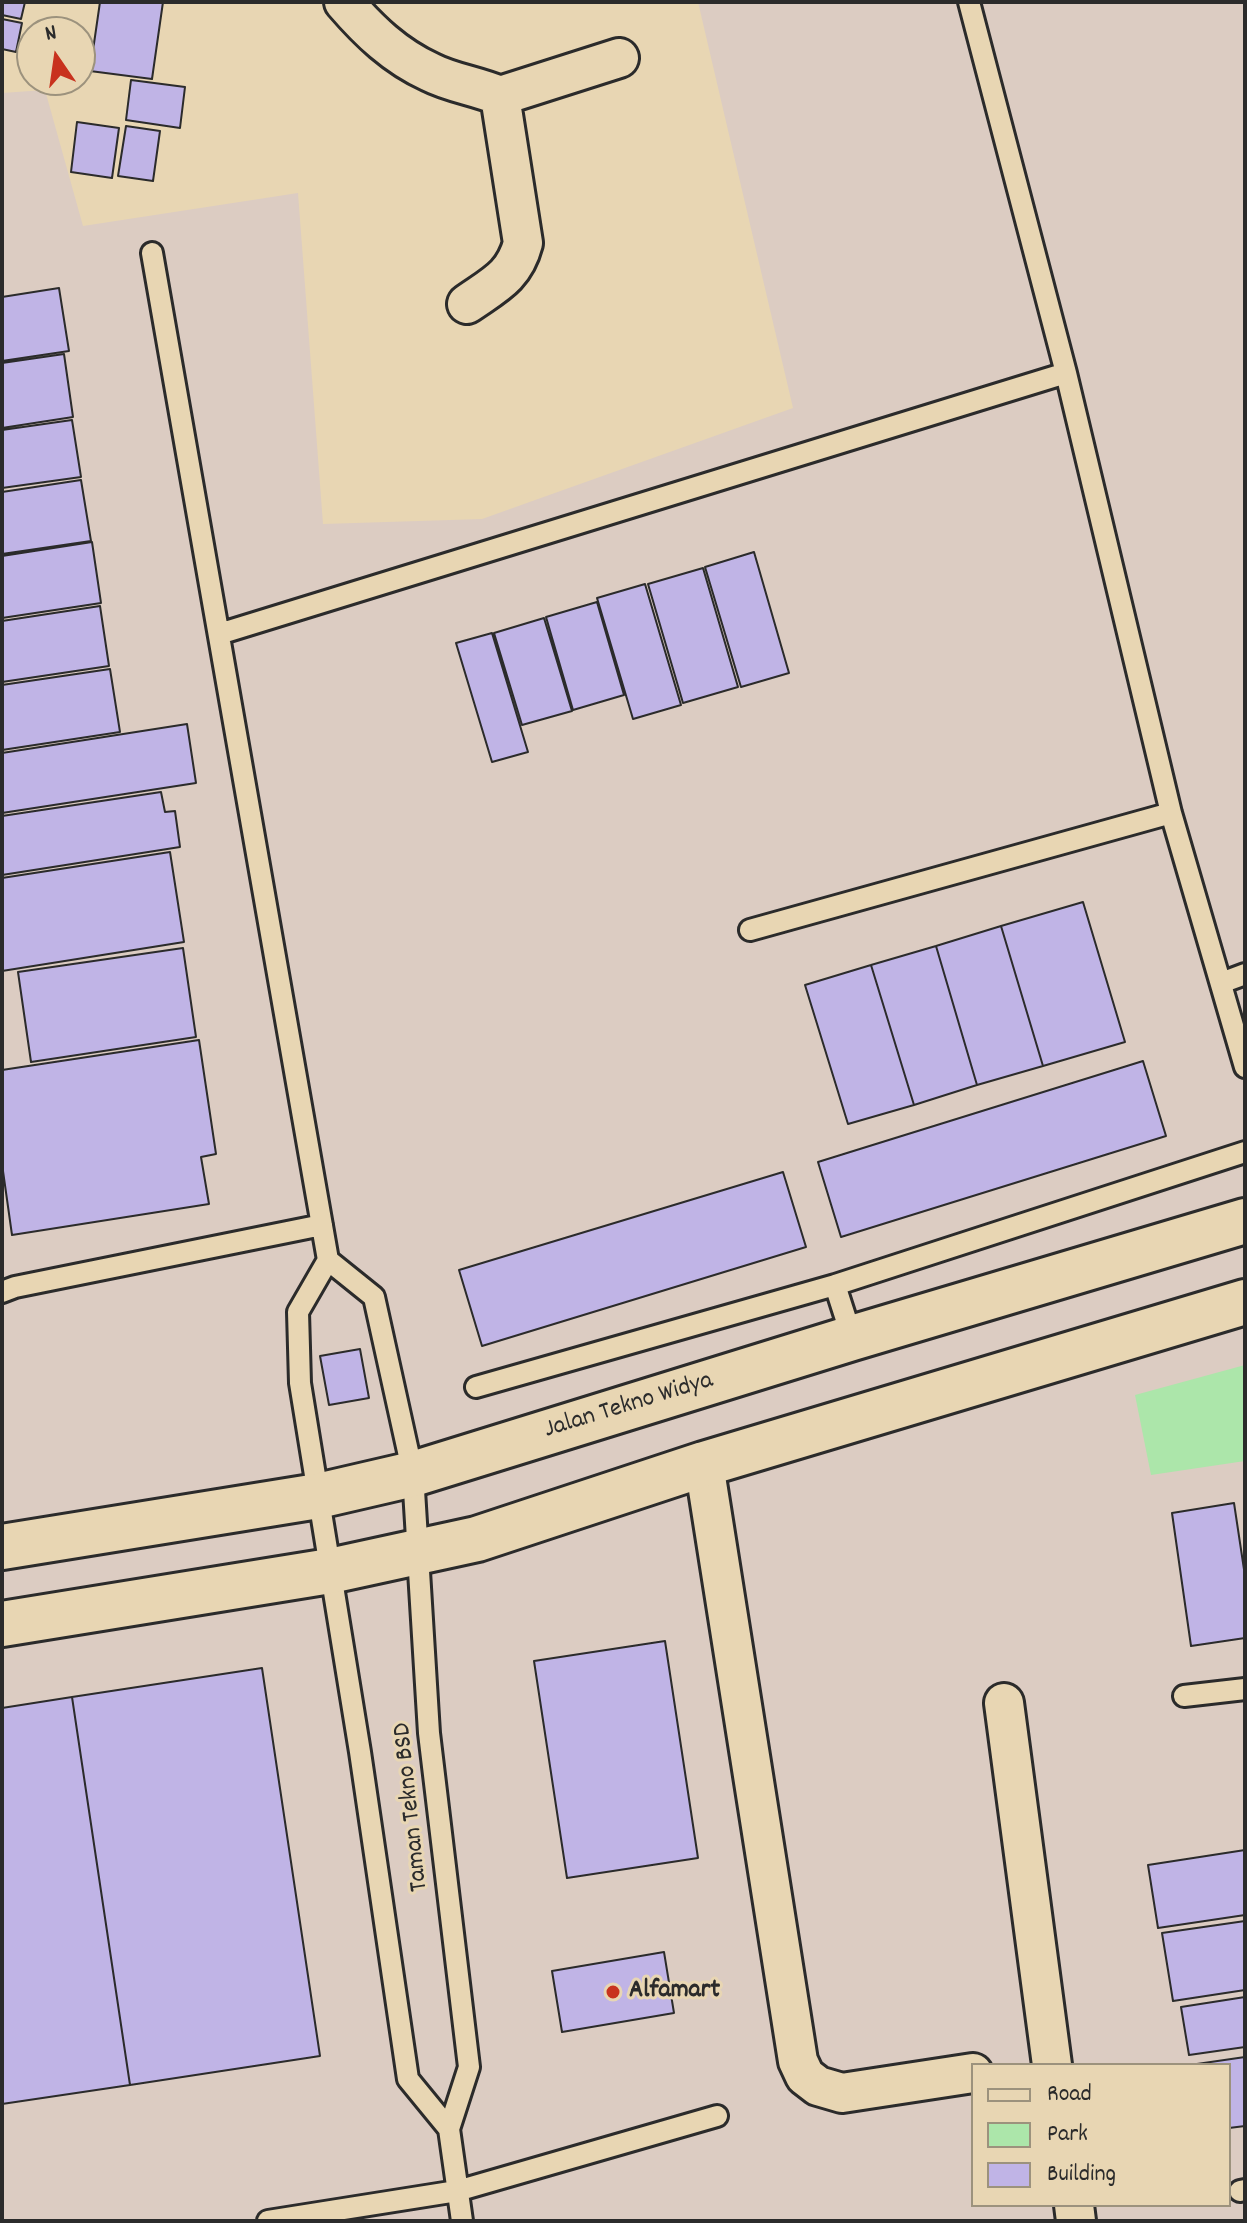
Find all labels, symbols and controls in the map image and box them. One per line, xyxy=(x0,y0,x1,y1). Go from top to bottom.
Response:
north arrow xyxy=(16,16,96,96)
text: N xyxy=(42,18,60,50)
street label: Jalan Tekno Widya xyxy=(541,1367,717,1447)
street label: Taman Tekno BSD xyxy=(389,1721,437,1893)
place label: Alfamart xyxy=(629,1976,720,2008)
marker: Alfamart xyxy=(604,1983,622,2001)
legend xyxy=(971,2063,1231,2207)
text: Road xyxy=(1047,2078,1092,2112)
text: Park xyxy=(1047,2118,1088,2152)
text: Building xyxy=(1047,2158,1116,2192)

